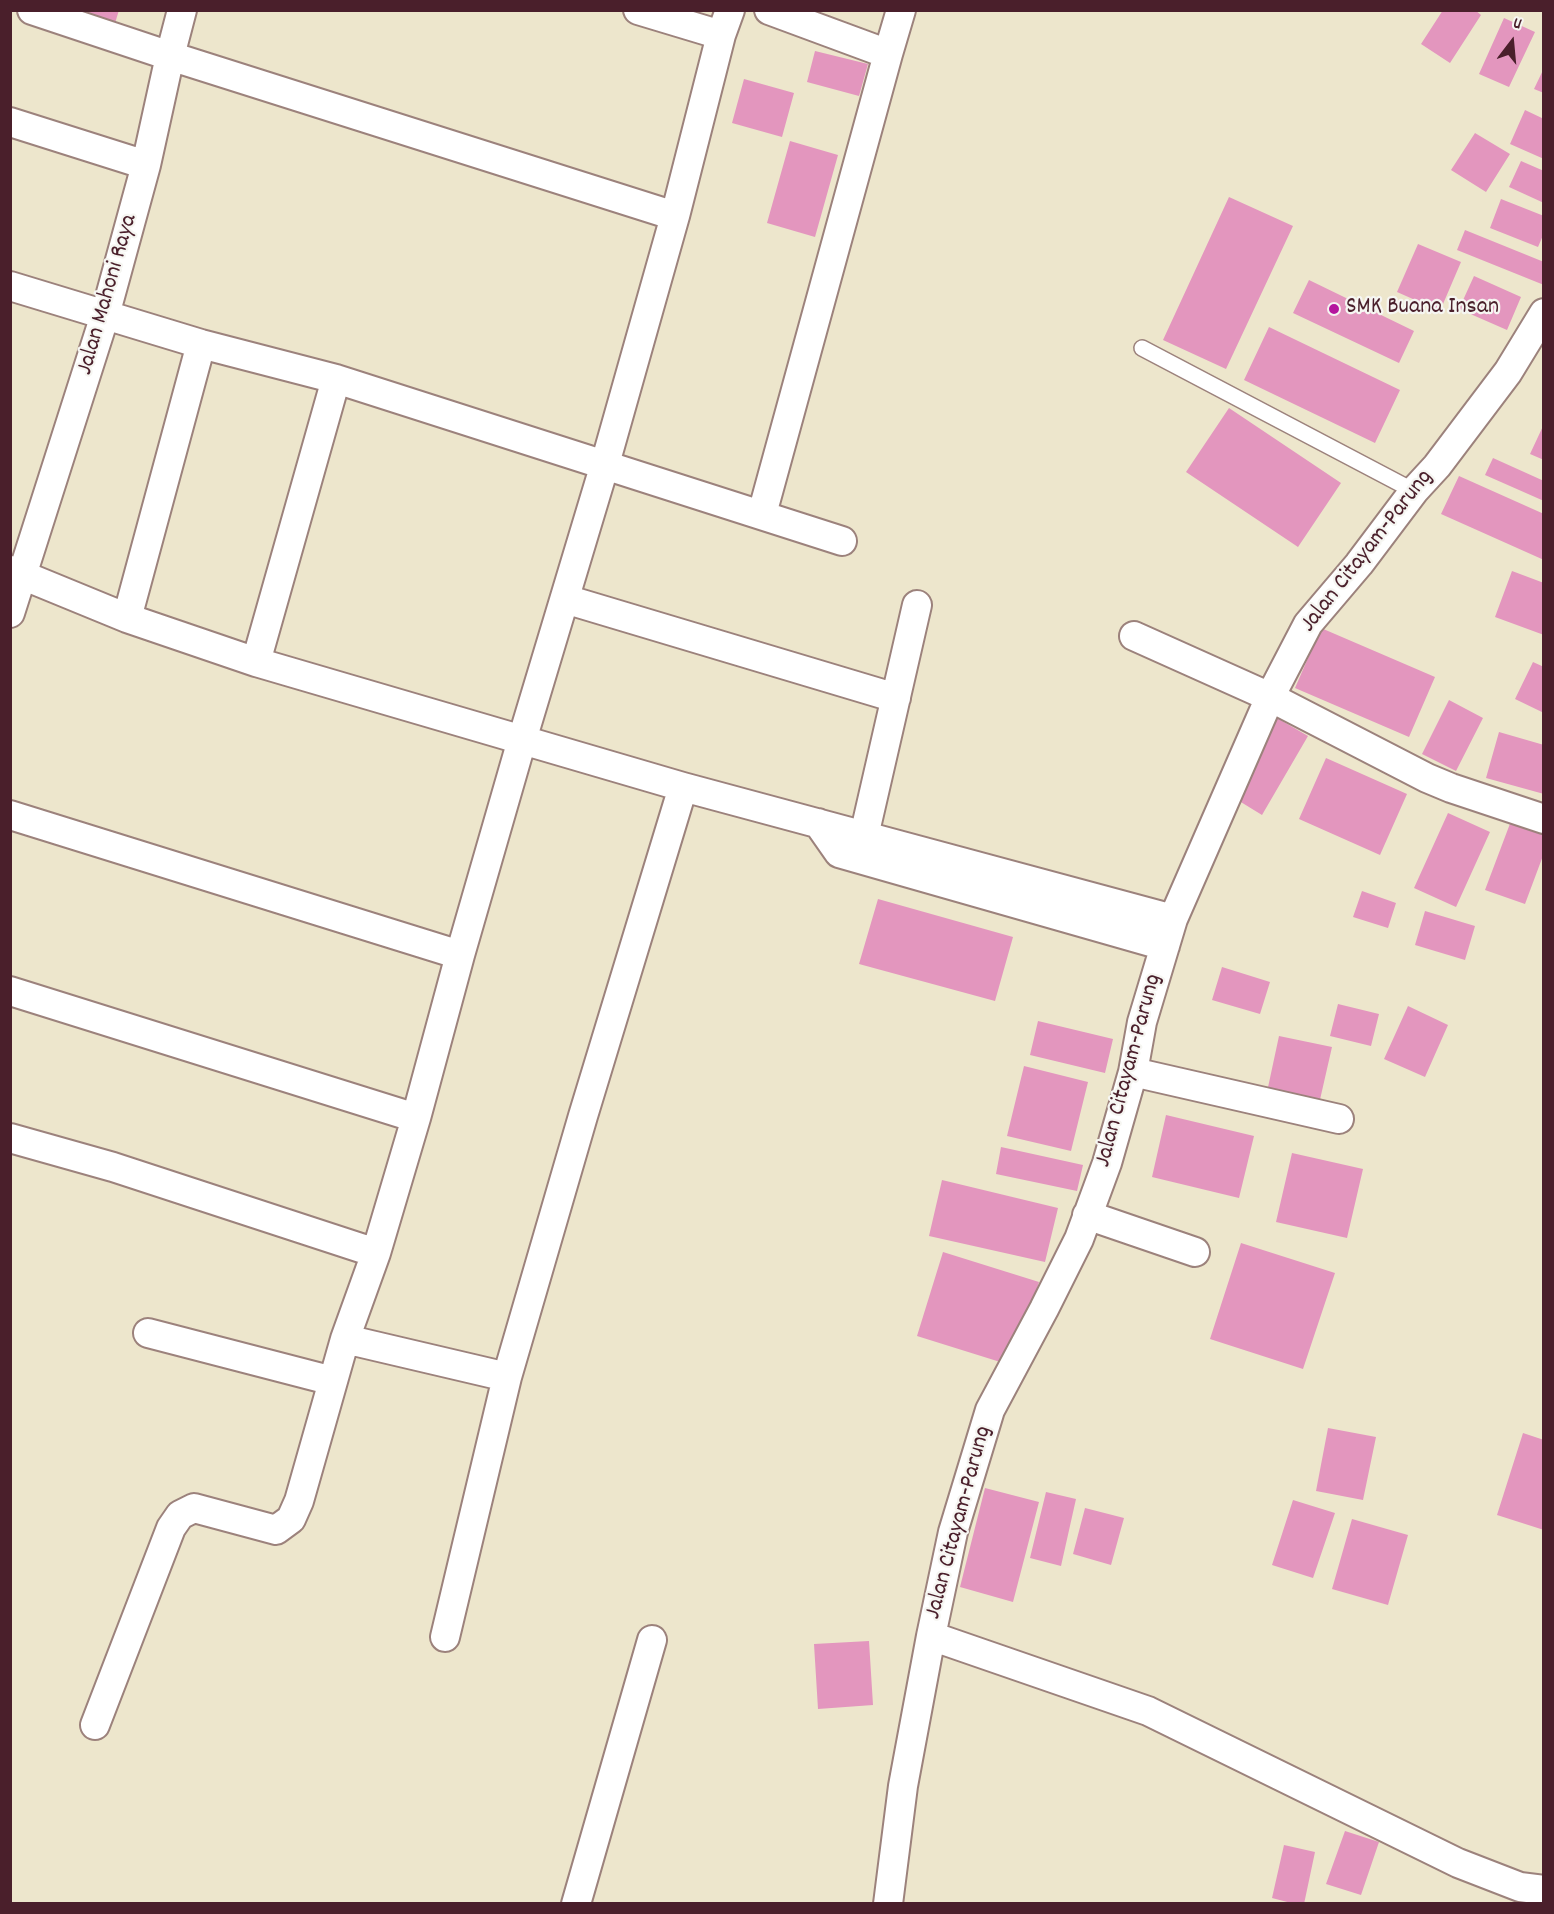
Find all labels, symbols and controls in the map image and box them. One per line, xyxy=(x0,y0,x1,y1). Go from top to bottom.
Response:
north arrow xyxy=(1482,12,1542,72)
text: U xyxy=(1510,12,1524,36)
street label: Jalan Mahoni Raya xyxy=(72,212,146,378)
place label: SMK Buana Insan xyxy=(1346,295,1499,323)
marker: SMK Buana Insan xyxy=(1327,302,1341,316)
street label: Jalan Citayam-Parung xyxy=(1296,465,1440,639)
street label: Jalan Citayam-Parung xyxy=(1090,971,1170,1171)
street label: Jalan Citayam-Parung xyxy=(920,1423,1000,1623)

